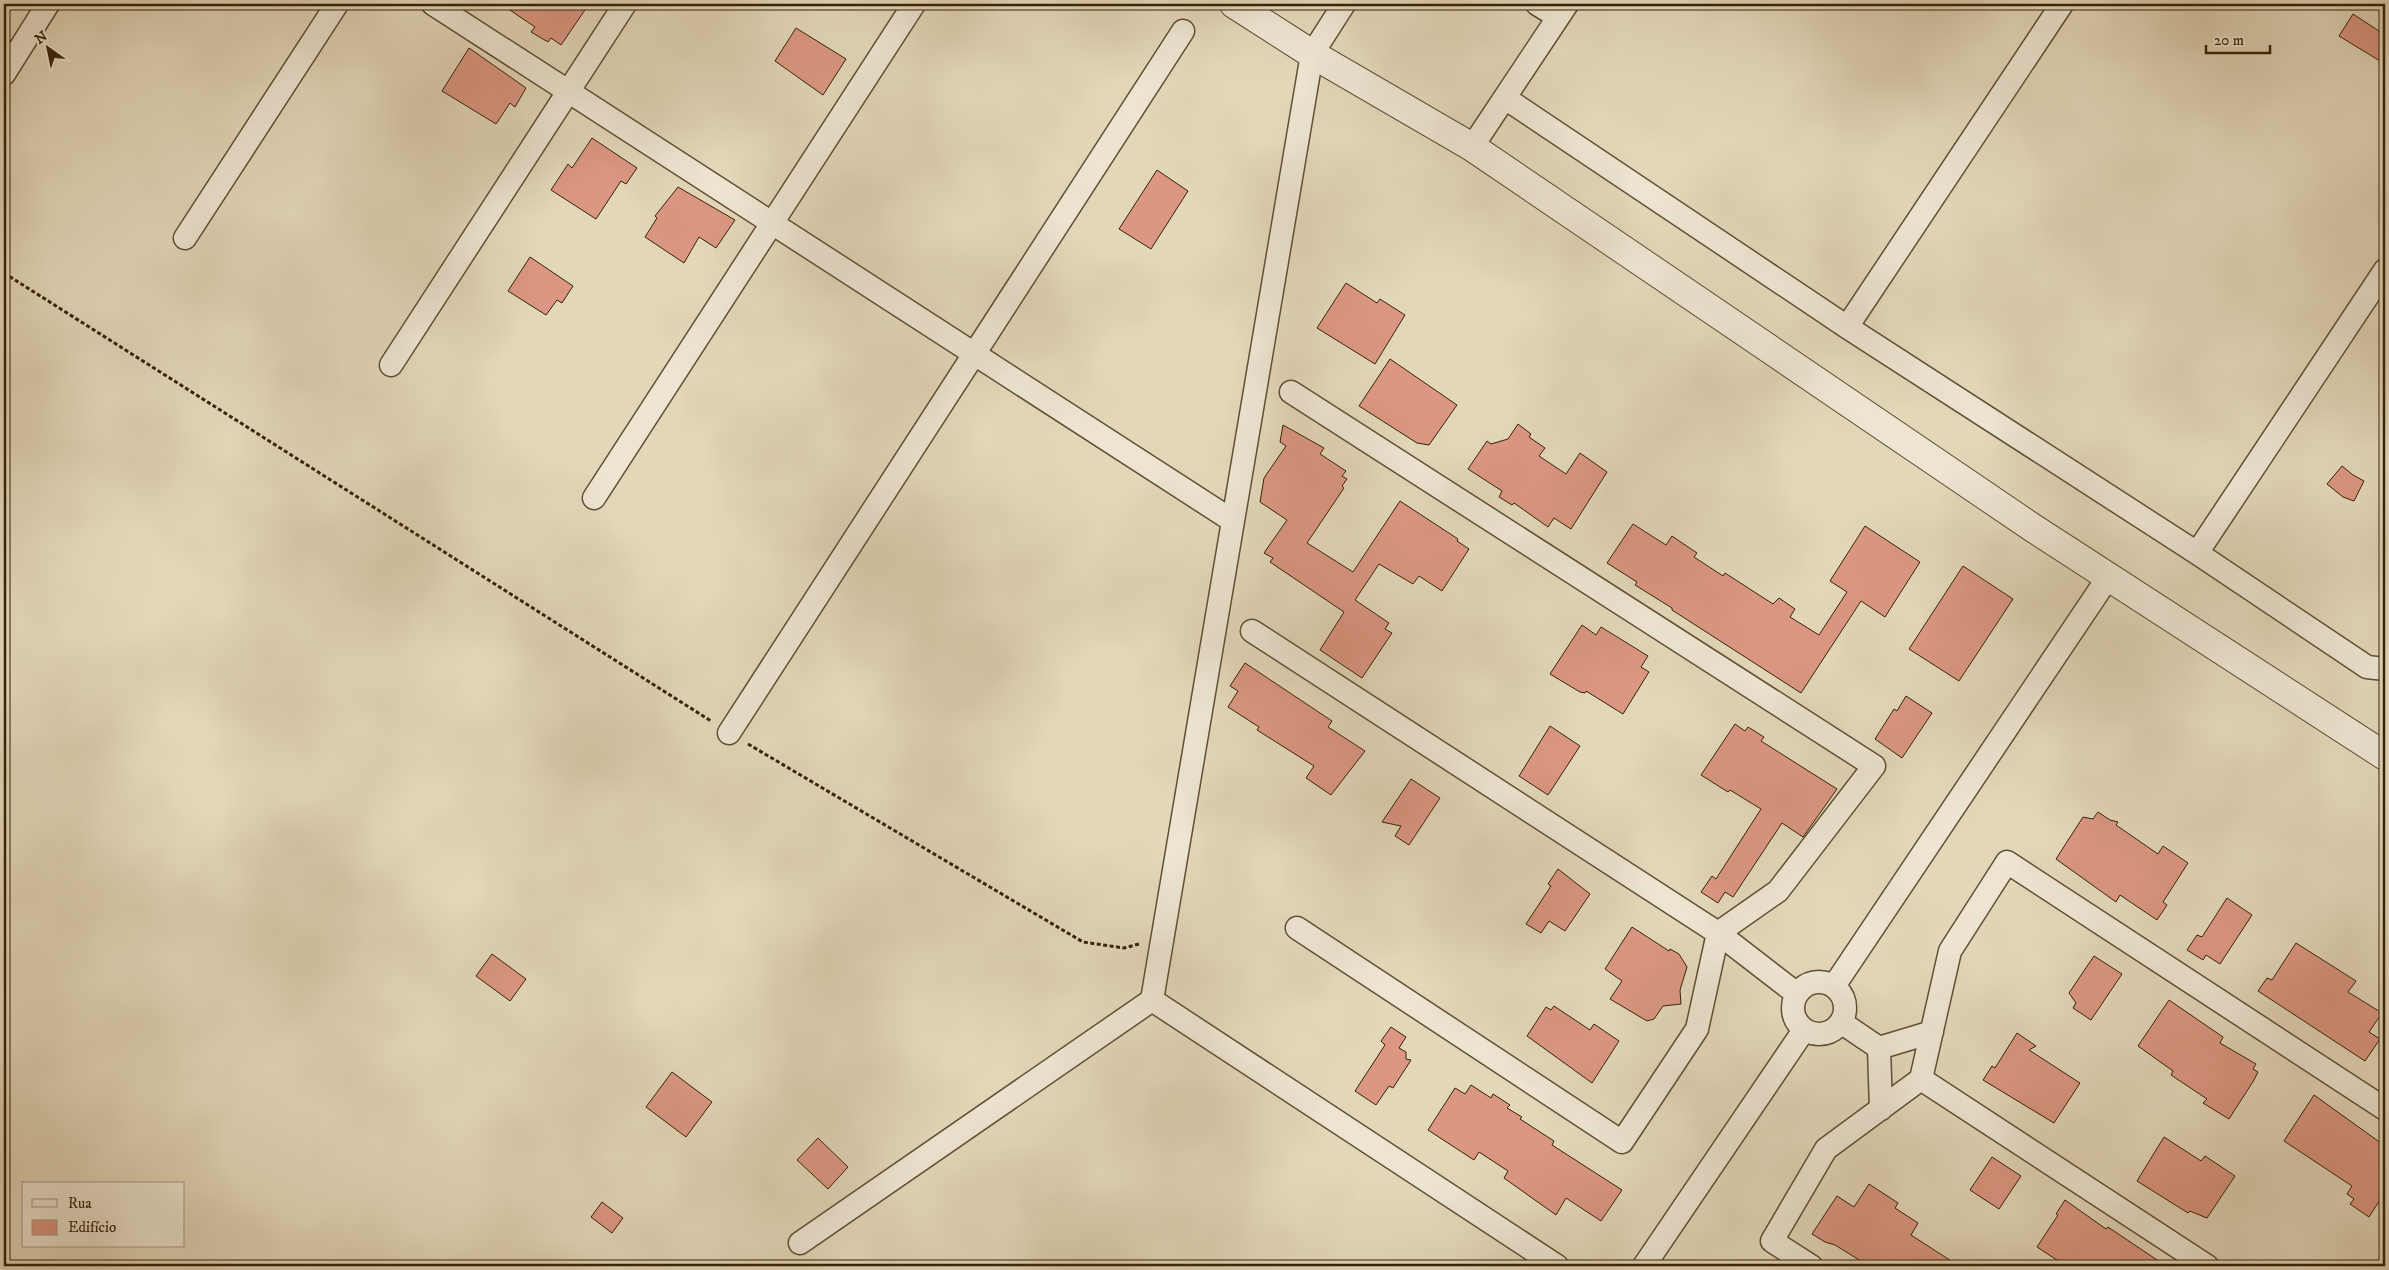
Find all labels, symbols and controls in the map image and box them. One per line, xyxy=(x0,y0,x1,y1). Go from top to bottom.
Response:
north arrow xyxy=(22,22,72,72)
scale bar xyxy=(2206,22,2270,54)
text: N xyxy=(32,27,52,49)
text: 20 m xyxy=(2214,31,2244,50)
legend xyxy=(22,1182,185,1248)
text: Rua xyxy=(68,1194,92,1213)
text: Edifício xyxy=(68,1218,116,1237)

